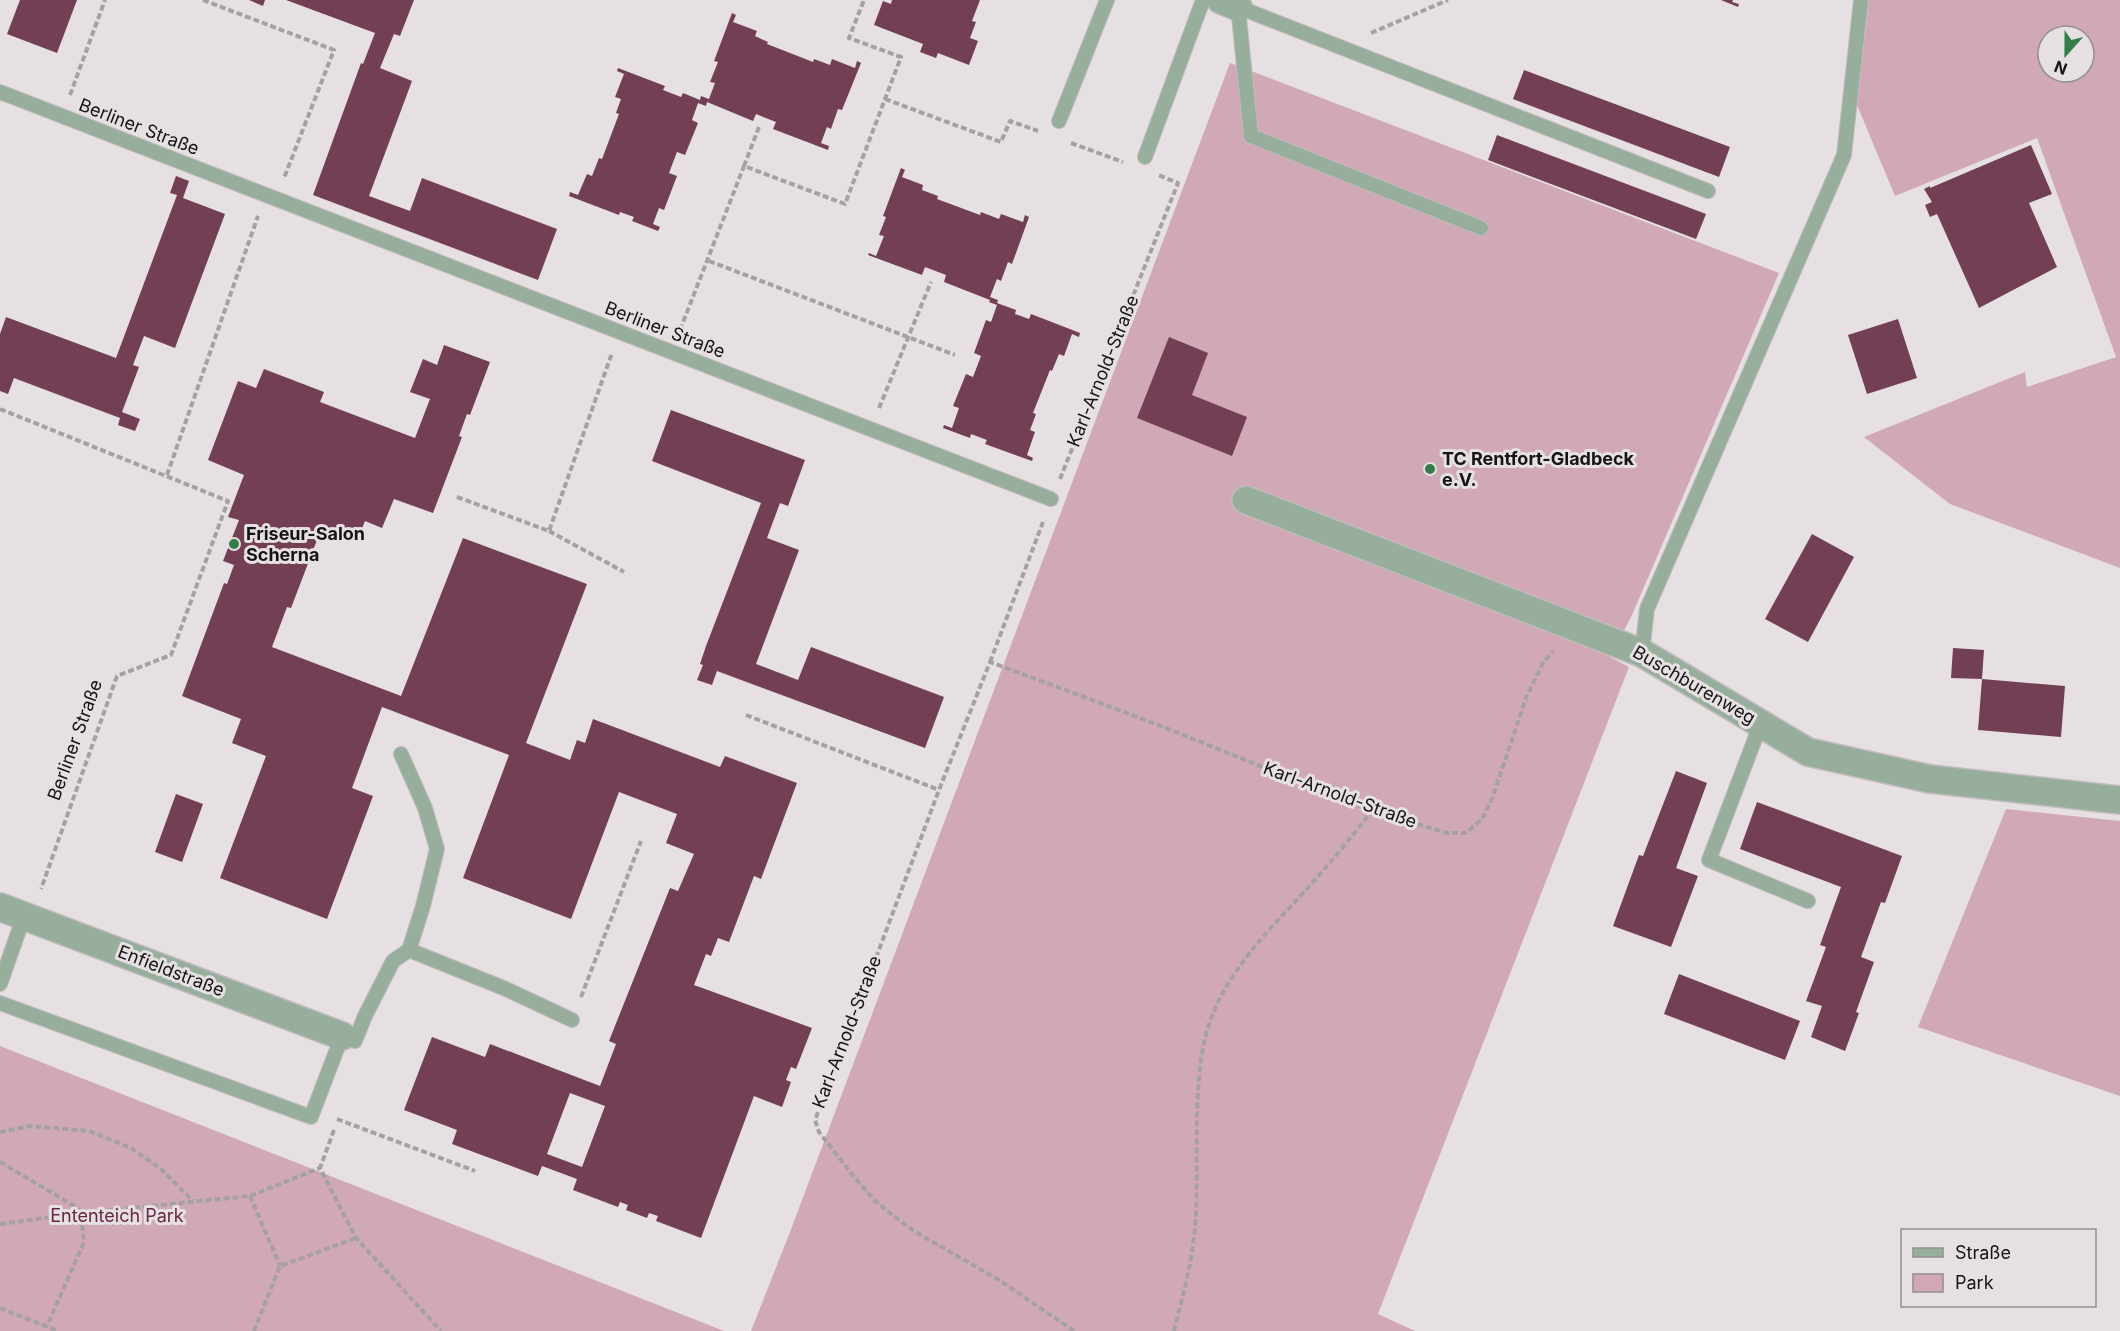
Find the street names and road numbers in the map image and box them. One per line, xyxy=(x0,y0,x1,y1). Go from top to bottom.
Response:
street label: Berliner Straße xyxy=(76,94,202,159)
street label: Karl-Arnold-Straße xyxy=(1063,292,1143,450)
street label: Berliner Straße xyxy=(602,297,728,362)
street label: Buschburenweg xyxy=(1629,641,1759,728)
street label: Berliner Straße xyxy=(43,677,106,803)
street label: Karl-Arnold-Straße xyxy=(1261,757,1420,832)
street label: Enfieldstraße xyxy=(115,941,227,1000)
street label: Karl-Arnold-Straße xyxy=(808,953,885,1111)

